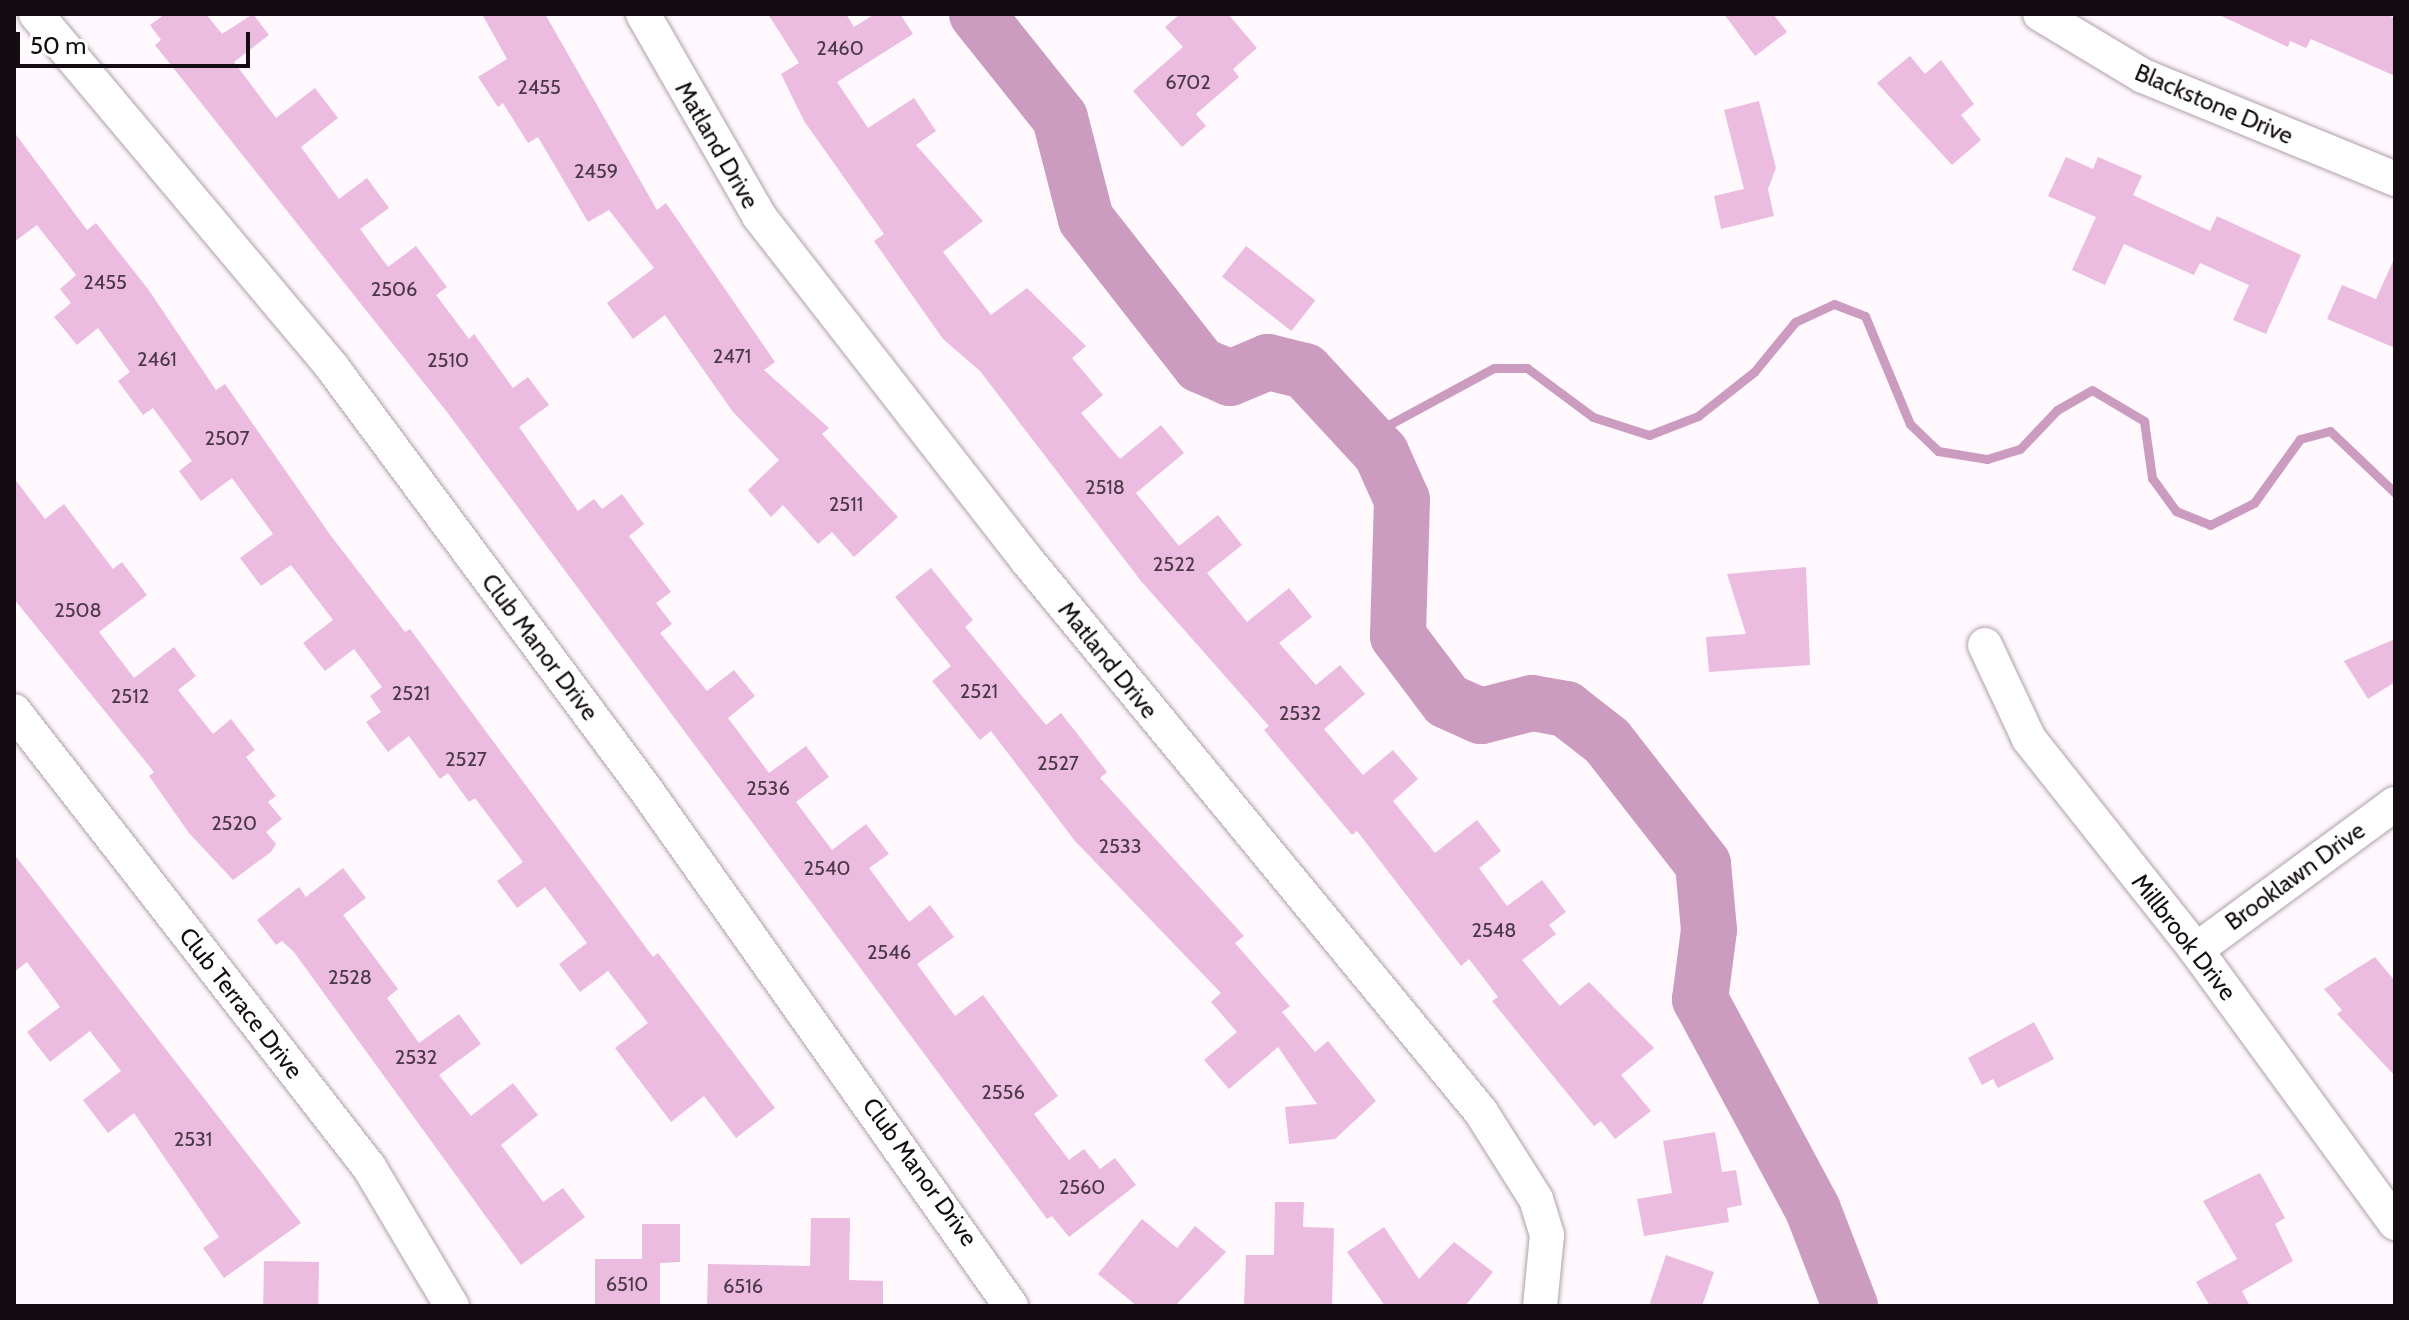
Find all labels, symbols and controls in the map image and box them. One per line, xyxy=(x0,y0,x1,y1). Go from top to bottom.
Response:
scale bar xyxy=(20,16,254,66)
text: 50 m xyxy=(30,31,86,60)
house number: 2460 xyxy=(816,36,864,60)
street label: Blackstone Drive xyxy=(2131,58,2297,150)
house number: 6702 xyxy=(1165,70,1211,94)
house number: 2455 xyxy=(517,75,561,99)
street label: Matland Drive xyxy=(669,76,765,214)
house number: 2459 xyxy=(574,159,618,183)
house number: 2455 xyxy=(83,270,127,294)
house number: 2506 xyxy=(371,277,417,301)
house number: 2471 xyxy=(713,344,751,368)
house number: 2461 xyxy=(137,347,177,371)
house number: 2510 xyxy=(427,348,469,372)
house number: 2507 xyxy=(204,426,250,450)
house number: 2518 xyxy=(1085,475,1125,499)
house number: 2511 xyxy=(829,492,863,516)
house number: 2522 xyxy=(1153,552,1195,576)
street label: Club Manor Drive xyxy=(476,568,604,726)
street label: Matland Drive xyxy=(1052,596,1164,724)
house number: 2508 xyxy=(54,598,102,622)
house number: 2521 xyxy=(960,679,998,703)
house number: 2521 xyxy=(392,681,430,705)
house number: 2512 xyxy=(111,684,149,708)
house number: 2532 xyxy=(1279,701,1321,725)
house number: 2527 xyxy=(445,747,487,771)
house number: 2527 xyxy=(1037,751,1079,775)
house number: 2536 xyxy=(746,776,790,800)
house number: 2520 xyxy=(211,811,257,835)
street label: Brooklawn Drive xyxy=(2220,816,2370,936)
house number: 2533 xyxy=(1099,834,1141,858)
house number: 2540 xyxy=(804,856,850,880)
street label: Millbrook Drive xyxy=(2126,868,2242,1006)
house number: 2548 xyxy=(1472,918,1516,942)
street label: Club Terrace Drive xyxy=(173,922,309,1084)
house number: 2546 xyxy=(867,940,911,964)
house number: 2528 xyxy=(328,965,372,989)
house number: 2532 xyxy=(395,1045,437,1069)
house number: 2556 xyxy=(981,1080,1025,1104)
street label: Club Manor Drive xyxy=(857,1092,983,1252)
house number: 2531 xyxy=(174,1127,212,1151)
house number: 2560 xyxy=(1059,1175,1105,1199)
house number: 6510 xyxy=(606,1272,648,1296)
house number: 6516 xyxy=(723,1274,763,1298)

